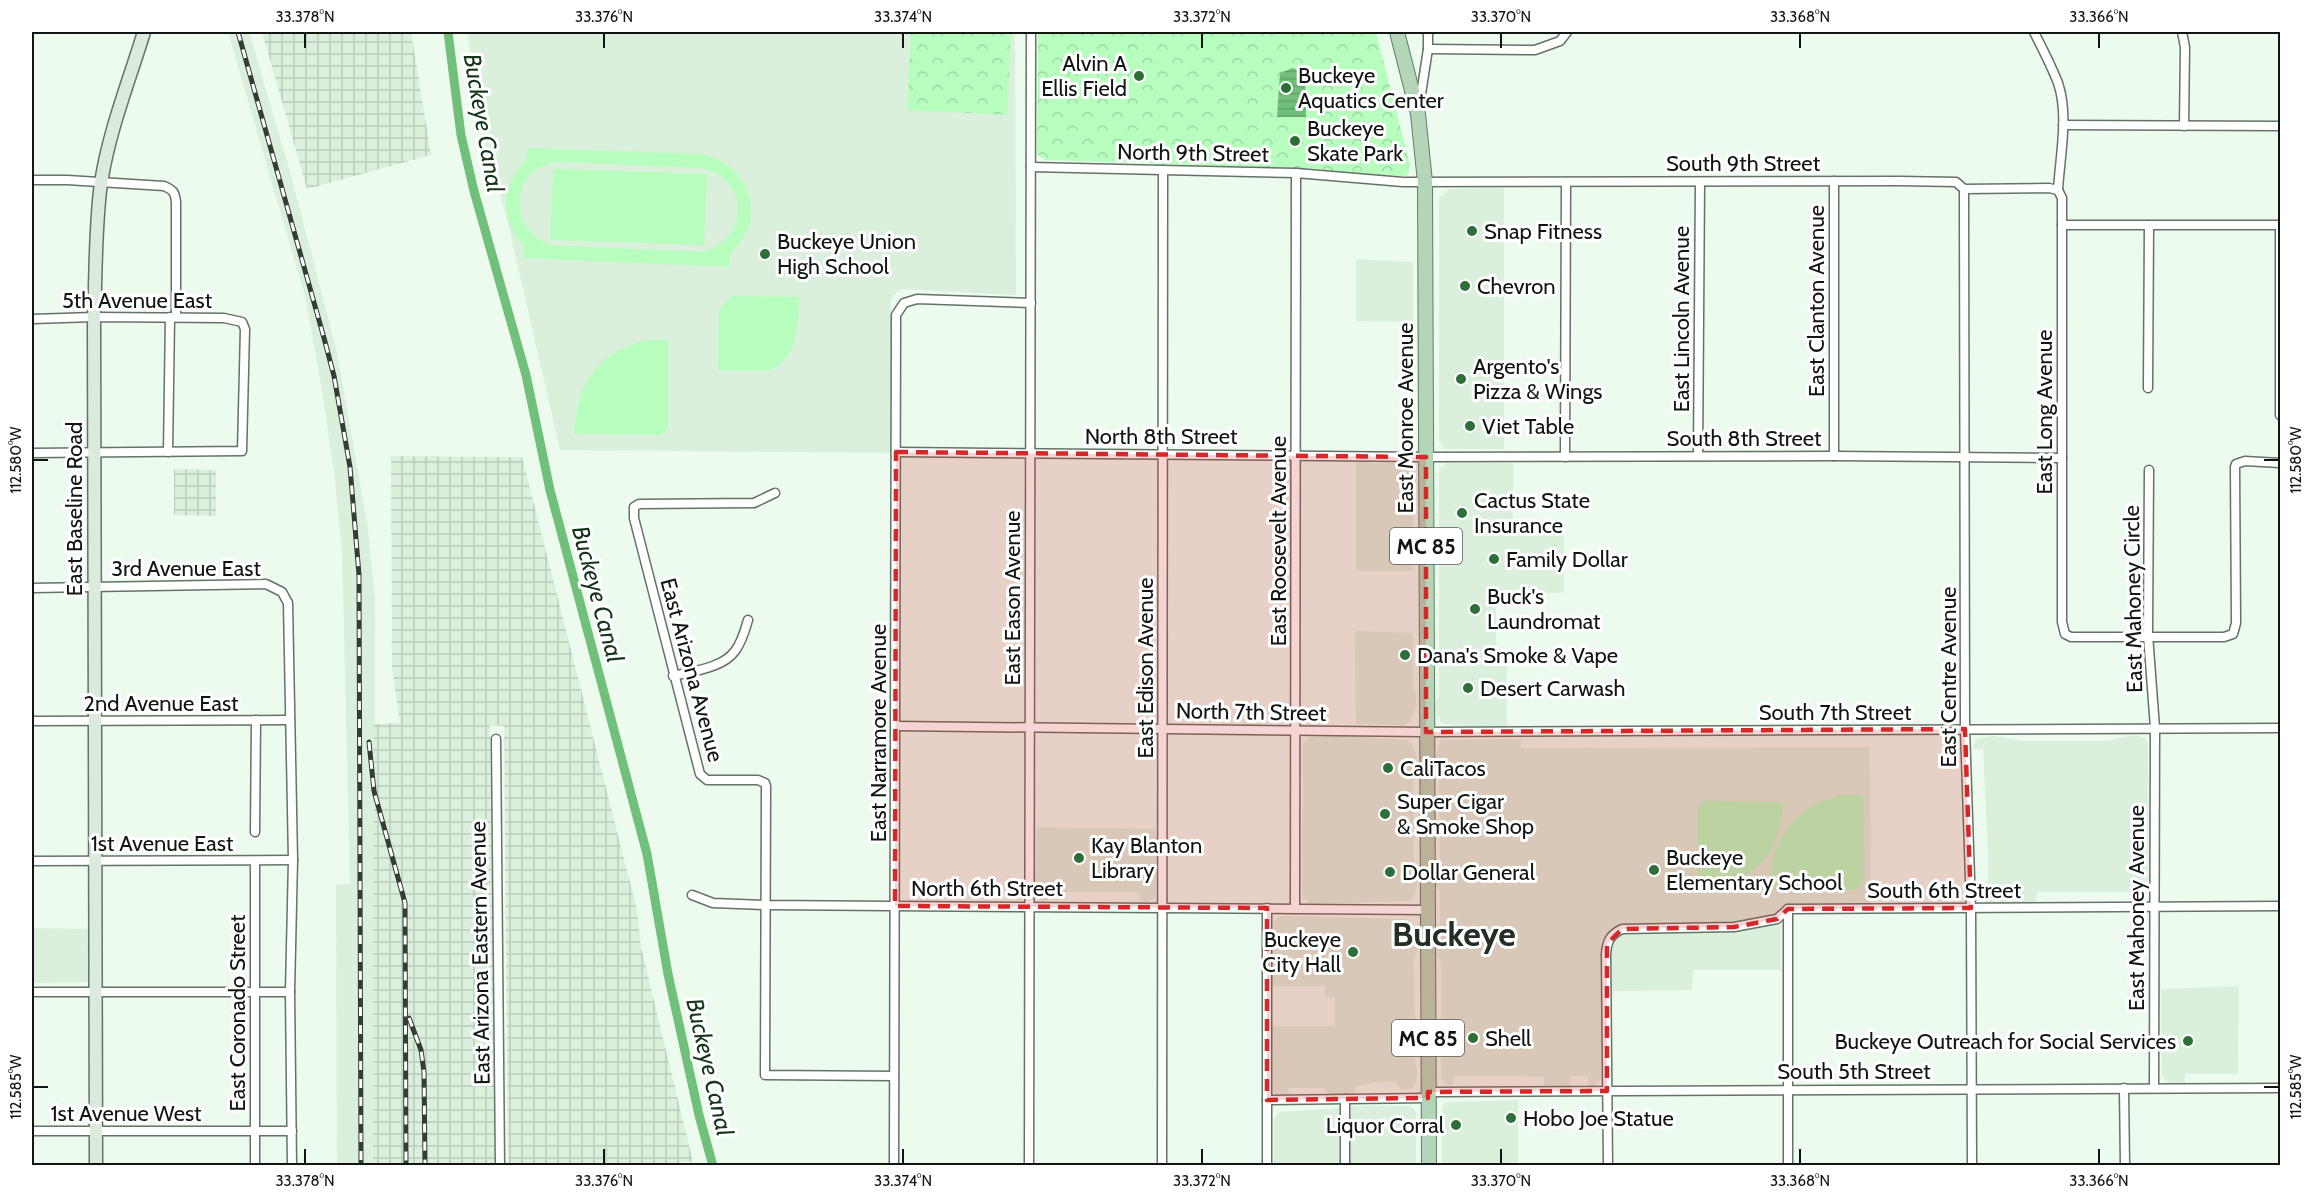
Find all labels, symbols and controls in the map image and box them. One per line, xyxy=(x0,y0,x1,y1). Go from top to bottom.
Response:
text: 33.378°N xyxy=(275,8,335,26)
text: 33.376°N xyxy=(575,8,633,26)
text: 33.374°N xyxy=(874,8,932,26)
text: 33.372°N xyxy=(1173,8,1231,26)
text: 33.370°N xyxy=(1471,8,1531,26)
text: 33.368°N xyxy=(1770,8,1830,26)
text: 33.366°N xyxy=(2069,8,2129,26)
place label: Alvin A Ellis Field xyxy=(1041,50,1127,102)
water label: Buckeye Canal xyxy=(458,51,511,195)
place label: Buckeye Aquatics Center xyxy=(1298,62,1444,114)
marker: Alvin A Ellis Field xyxy=(1132,69,1146,83)
marker: Buckeye Aquatics Center xyxy=(1279,81,1293,95)
place label: Buckeye Skate Park xyxy=(1307,115,1403,167)
marker: Buckeye Skate Park xyxy=(1288,134,1302,148)
street label: North 9th Street xyxy=(1117,138,1270,168)
street label: South 9th Street xyxy=(1666,150,1821,177)
street label: East Clanton Avenue xyxy=(1803,205,1830,397)
place label: Snap Fitness xyxy=(1484,218,1602,245)
marker: Snap Fitness xyxy=(1465,224,1479,238)
street label: East Lincoln Avenue xyxy=(1668,226,1695,412)
place label: Buckeye Union High School xyxy=(777,228,916,280)
marker: Buckeye Union High School xyxy=(758,247,772,261)
place label: Chevron xyxy=(1477,273,1556,300)
marker: Chevron xyxy=(1458,279,1472,293)
street label: 5th Avenue East xyxy=(62,287,213,314)
street label: East Monroe Avenue xyxy=(1392,323,1419,513)
street label: East Long Avenue xyxy=(2031,329,2058,495)
place label: Argento's Pizza & Wings xyxy=(1473,353,1602,405)
marker: Argento's Pizza & Wings xyxy=(1454,372,1468,386)
place label: Viet Table xyxy=(1482,413,1574,440)
marker: Viet Table xyxy=(1463,419,1477,433)
street label: East Baseline Road xyxy=(61,422,88,596)
street label: North 8th Street xyxy=(1085,423,1238,450)
street label: South 8th Street xyxy=(1667,425,1822,452)
text: 112.580°W xyxy=(7,426,25,494)
text: 112.580°W xyxy=(2287,426,2305,494)
street label: East Roosevelt Avenue xyxy=(1265,436,1292,646)
place label: Cactus State Insurance xyxy=(1474,487,1590,539)
street label: East Mahoney Circle xyxy=(2118,505,2148,693)
marker: Cactus State Insurance xyxy=(1455,506,1469,520)
street label: East Eason Avenue xyxy=(999,510,1026,686)
water label: Buckeye Canal xyxy=(566,522,630,666)
road number: MC 85 xyxy=(1390,528,1462,564)
place label: Family Dollar xyxy=(1506,546,1628,573)
marker: Family Dollar xyxy=(1487,552,1501,566)
street label: 3rd Avenue East xyxy=(111,555,261,582)
street label: East Arizona Avenue xyxy=(654,575,730,765)
street label: East Edison Avenue xyxy=(1132,577,1159,759)
place label: Buck's Laundromat xyxy=(1487,583,1601,635)
street label: East Centre Avenue xyxy=(1935,587,1962,767)
marker: Buck's Laundromat xyxy=(1468,602,1482,616)
street label: East Narramore Avenue xyxy=(865,624,892,842)
place label: Dana's Smoke & Vape xyxy=(1417,642,1618,669)
marker: Dana's Smoke & Vape xyxy=(1398,648,1412,662)
place label: Desert Carwash xyxy=(1480,675,1625,702)
marker: Desert Carwash xyxy=(1461,681,1475,695)
street label: 2nd Avenue East xyxy=(84,690,239,717)
street label: North 7th Street xyxy=(1176,697,1327,727)
street label: South 7th Street xyxy=(1759,699,1912,726)
place label: CaliTacos xyxy=(1400,755,1486,782)
marker: CaliTacos xyxy=(1381,761,1395,775)
place label: Super Cigar & Smoke Shop xyxy=(1397,788,1534,840)
street label: East Mahoney Avenue xyxy=(2123,805,2150,1011)
marker: Super Cigar & Smoke Shop xyxy=(1378,807,1392,821)
street label: East Arizona Eastern Avenue xyxy=(464,821,496,1085)
street label: 1st Avenue East xyxy=(91,830,234,857)
place label: Kay Blanton Library xyxy=(1091,832,1202,884)
place label: Buckeye Elementary School xyxy=(1666,844,1843,896)
marker: Kay Blanton Library xyxy=(1072,851,1086,865)
place label: Dollar General xyxy=(1402,859,1536,886)
marker: Buckeye Elementary School xyxy=(1647,863,1661,877)
marker: Dollar General xyxy=(1383,865,1397,879)
street label: North 6th Street xyxy=(911,875,1064,902)
street label: South 6th Street xyxy=(1867,877,2022,904)
district label: Buckeye xyxy=(1392,913,1516,955)
street label: East Coronado Street xyxy=(224,914,251,1112)
place label: Buckeye City Hall xyxy=(1262,926,1342,978)
marker: Buckeye City Hall xyxy=(1346,945,1360,959)
water label: Buckeye Canal xyxy=(680,995,740,1139)
road number: MC 85 xyxy=(1392,1020,1464,1056)
place label: Shell xyxy=(1485,1025,1532,1052)
place label: Buckeye Outreach for Social Services xyxy=(1835,1028,2176,1055)
marker: Shell xyxy=(1466,1031,1480,1045)
marker: Buckeye Outreach for Social Services xyxy=(2181,1034,2195,1048)
text: 112.585°W xyxy=(7,1054,25,1119)
text: 112.585°W xyxy=(2287,1054,2305,1119)
street label: South 5th Street xyxy=(1777,1058,1931,1085)
street label: 1st Avenue West xyxy=(50,1100,202,1127)
place label: Hobo Joe Statue xyxy=(1523,1105,1674,1132)
marker: Hobo Joe Statue xyxy=(1504,1111,1518,1125)
place label: Liquor Corral xyxy=(1326,1112,1445,1139)
marker: Liquor Corral xyxy=(1449,1118,1463,1132)
text: 33.378°N xyxy=(275,1172,335,1190)
text: 33.376°N xyxy=(575,1172,633,1190)
text: 33.374°N xyxy=(874,1172,932,1190)
text: 33.372°N xyxy=(1173,1172,1231,1190)
text: 33.370°N xyxy=(1471,1172,1531,1190)
text: 33.368°N xyxy=(1770,1172,1830,1190)
text: 33.366°N xyxy=(2069,1172,2129,1190)

